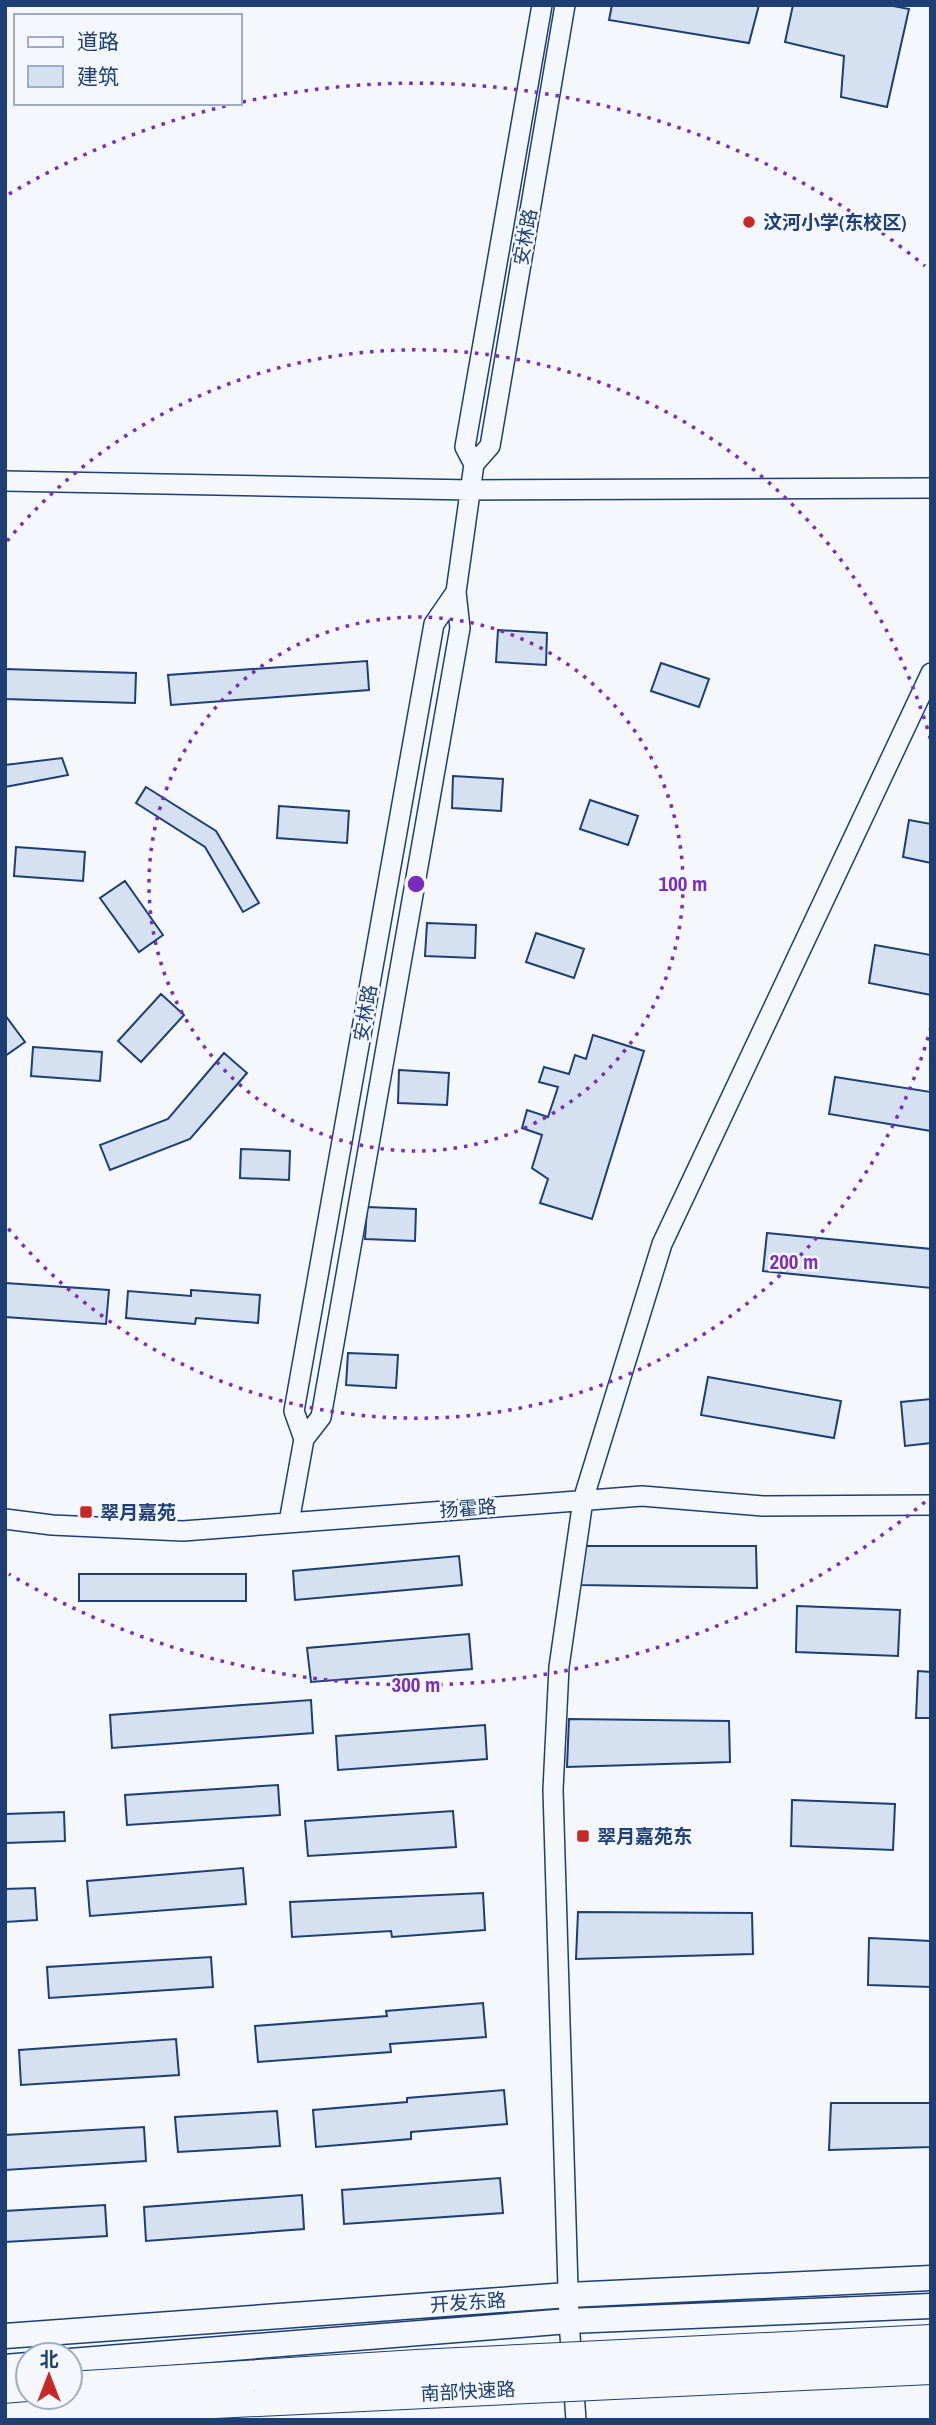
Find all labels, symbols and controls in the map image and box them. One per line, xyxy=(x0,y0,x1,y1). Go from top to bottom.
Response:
legend xyxy=(14,14,242,105)
text: 道路 xyxy=(77,27,119,56)
text: 建筑 xyxy=(77,62,119,91)
street label: 安林路 xyxy=(507,207,543,267)
place label: 汶河小学(东校区) xyxy=(763,209,906,235)
marker: 汶河小学(东校区) xyxy=(741,214,757,230)
text: 100 m xyxy=(659,869,707,898)
centre of rings xyxy=(404,872,428,896)
street label: 安林路 xyxy=(347,983,383,1043)
text: 200 m xyxy=(770,1247,818,1276)
street label: 扬霍路 xyxy=(439,1493,497,1523)
place label: 翠月嘉苑 xyxy=(100,1499,176,1525)
marker: 翠月嘉苑 xyxy=(78,1504,94,1520)
text: 300 m xyxy=(392,1670,440,1699)
place label: 翠月嘉苑东 xyxy=(597,1823,692,1849)
marker: 翠月嘉苑东 xyxy=(575,1828,591,1844)
street label: 开发东路 xyxy=(429,2286,507,2318)
north arrow xyxy=(14,2341,84,2411)
text: 北 xyxy=(39,2346,59,2372)
street label: 南部快速路 xyxy=(420,2376,516,2406)

